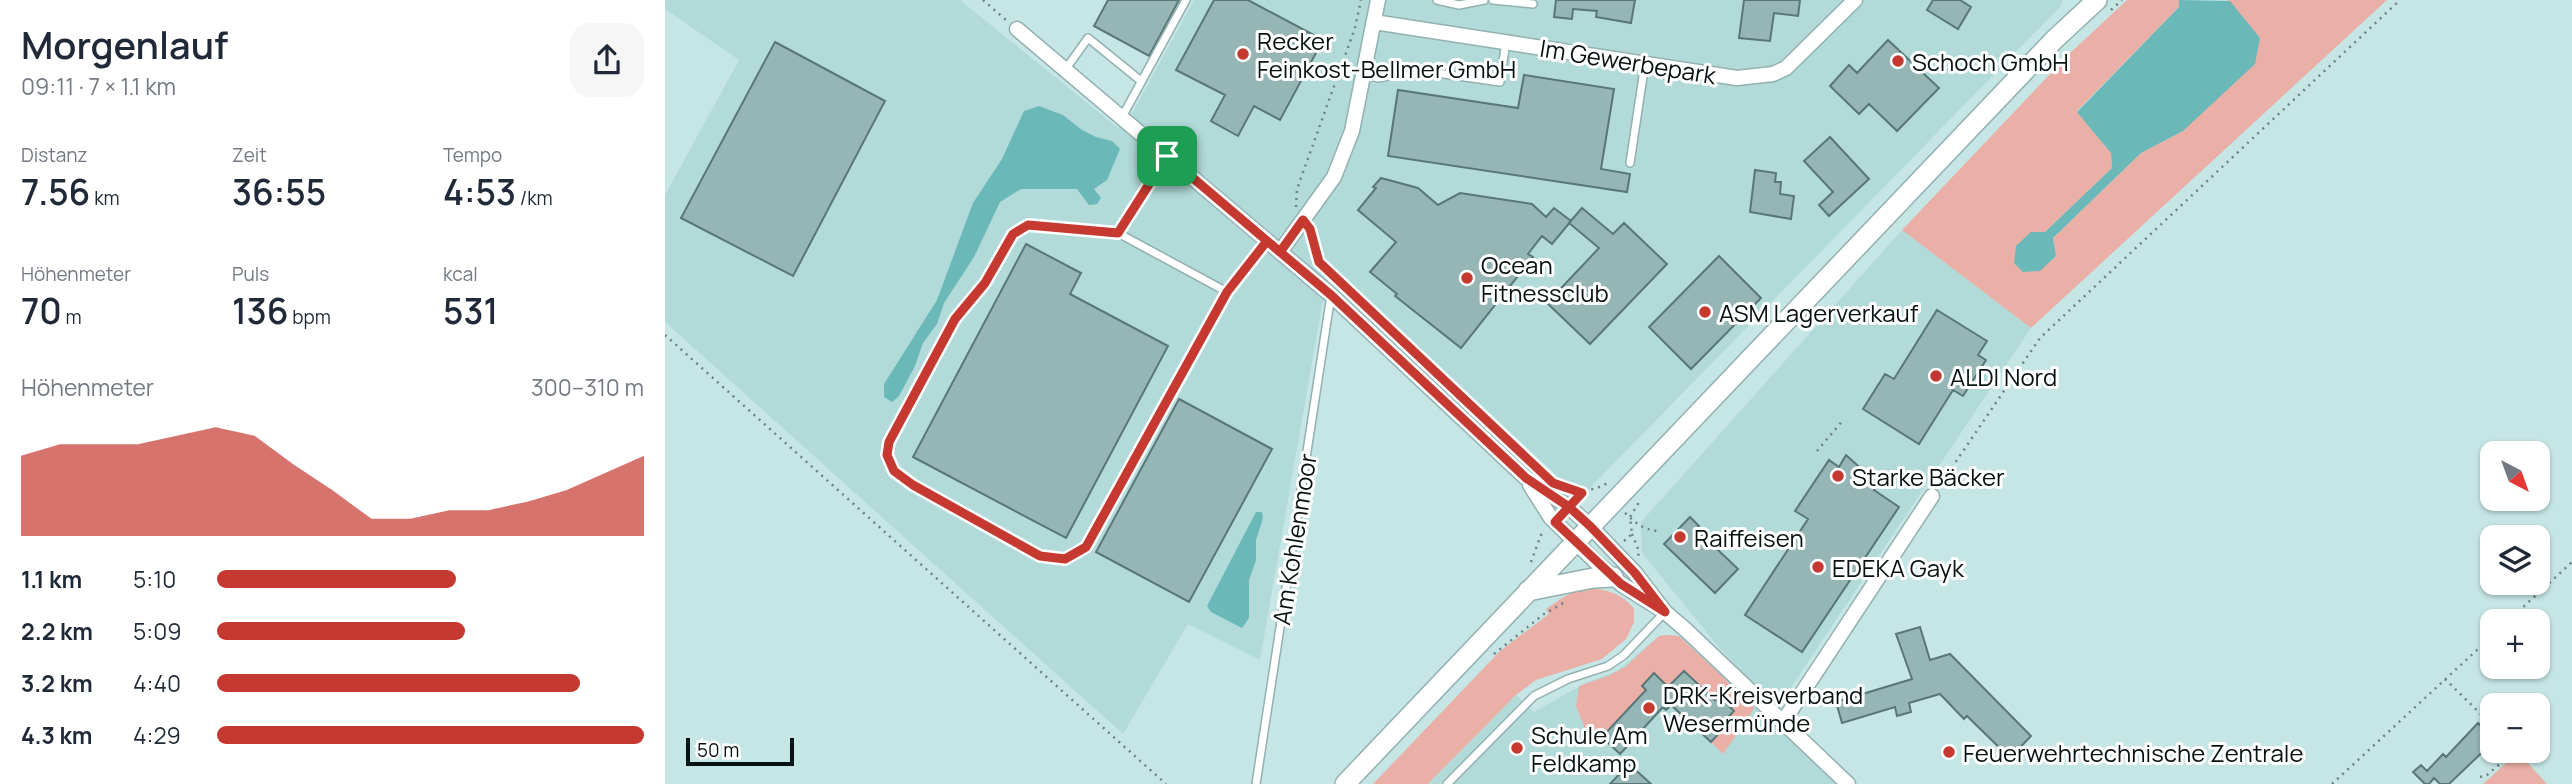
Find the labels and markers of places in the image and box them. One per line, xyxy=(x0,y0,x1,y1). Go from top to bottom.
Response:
place label: Recker Feinkost-Bellmer GmbH xyxy=(1257,24,1516,85)
place label: Schoch GmbH xyxy=(1912,45,2069,78)
marker: Recker Feinkost-Bellmer GmbH xyxy=(1235,46,1251,62)
marker: Schoch GmbH xyxy=(1890,53,1906,69)
pin xyxy=(1137,126,1197,186)
place label: Ocean Fitnessclub xyxy=(1481,248,1609,309)
marker: Ocean Fitnessclub xyxy=(1459,270,1475,286)
place label: ASM Lagerverkauf xyxy=(1719,296,1919,329)
marker: ASM Lagerverkauf xyxy=(1697,304,1713,320)
place label: ALDI Nord xyxy=(1950,360,2057,393)
marker: ALDI Nord xyxy=(1928,368,1944,384)
place label: Starke Bäcker xyxy=(1852,460,2005,493)
marker: Starke Bäcker xyxy=(1830,468,1846,484)
place label: Raiffeisen xyxy=(1694,521,1804,554)
marker: Raiffeisen xyxy=(1672,529,1688,545)
place label: EDEKA Gayk xyxy=(1832,551,1965,584)
marker: EDEKA Gayk xyxy=(1810,559,1826,575)
place label: DRK-Kreisverband Wesermünde xyxy=(1663,678,1863,739)
marker: DRK-Kreisverband Wesermünde xyxy=(1641,700,1657,716)
place label: Schule Am Feldkamp xyxy=(1531,718,1648,779)
place label: Feuerwehrtechnische Zentrale xyxy=(1963,736,2304,769)
marker: Schule Am Feldkamp xyxy=(1509,740,1525,756)
marker: Feuerwehrtechnische Zentrale xyxy=(1941,744,1957,760)

